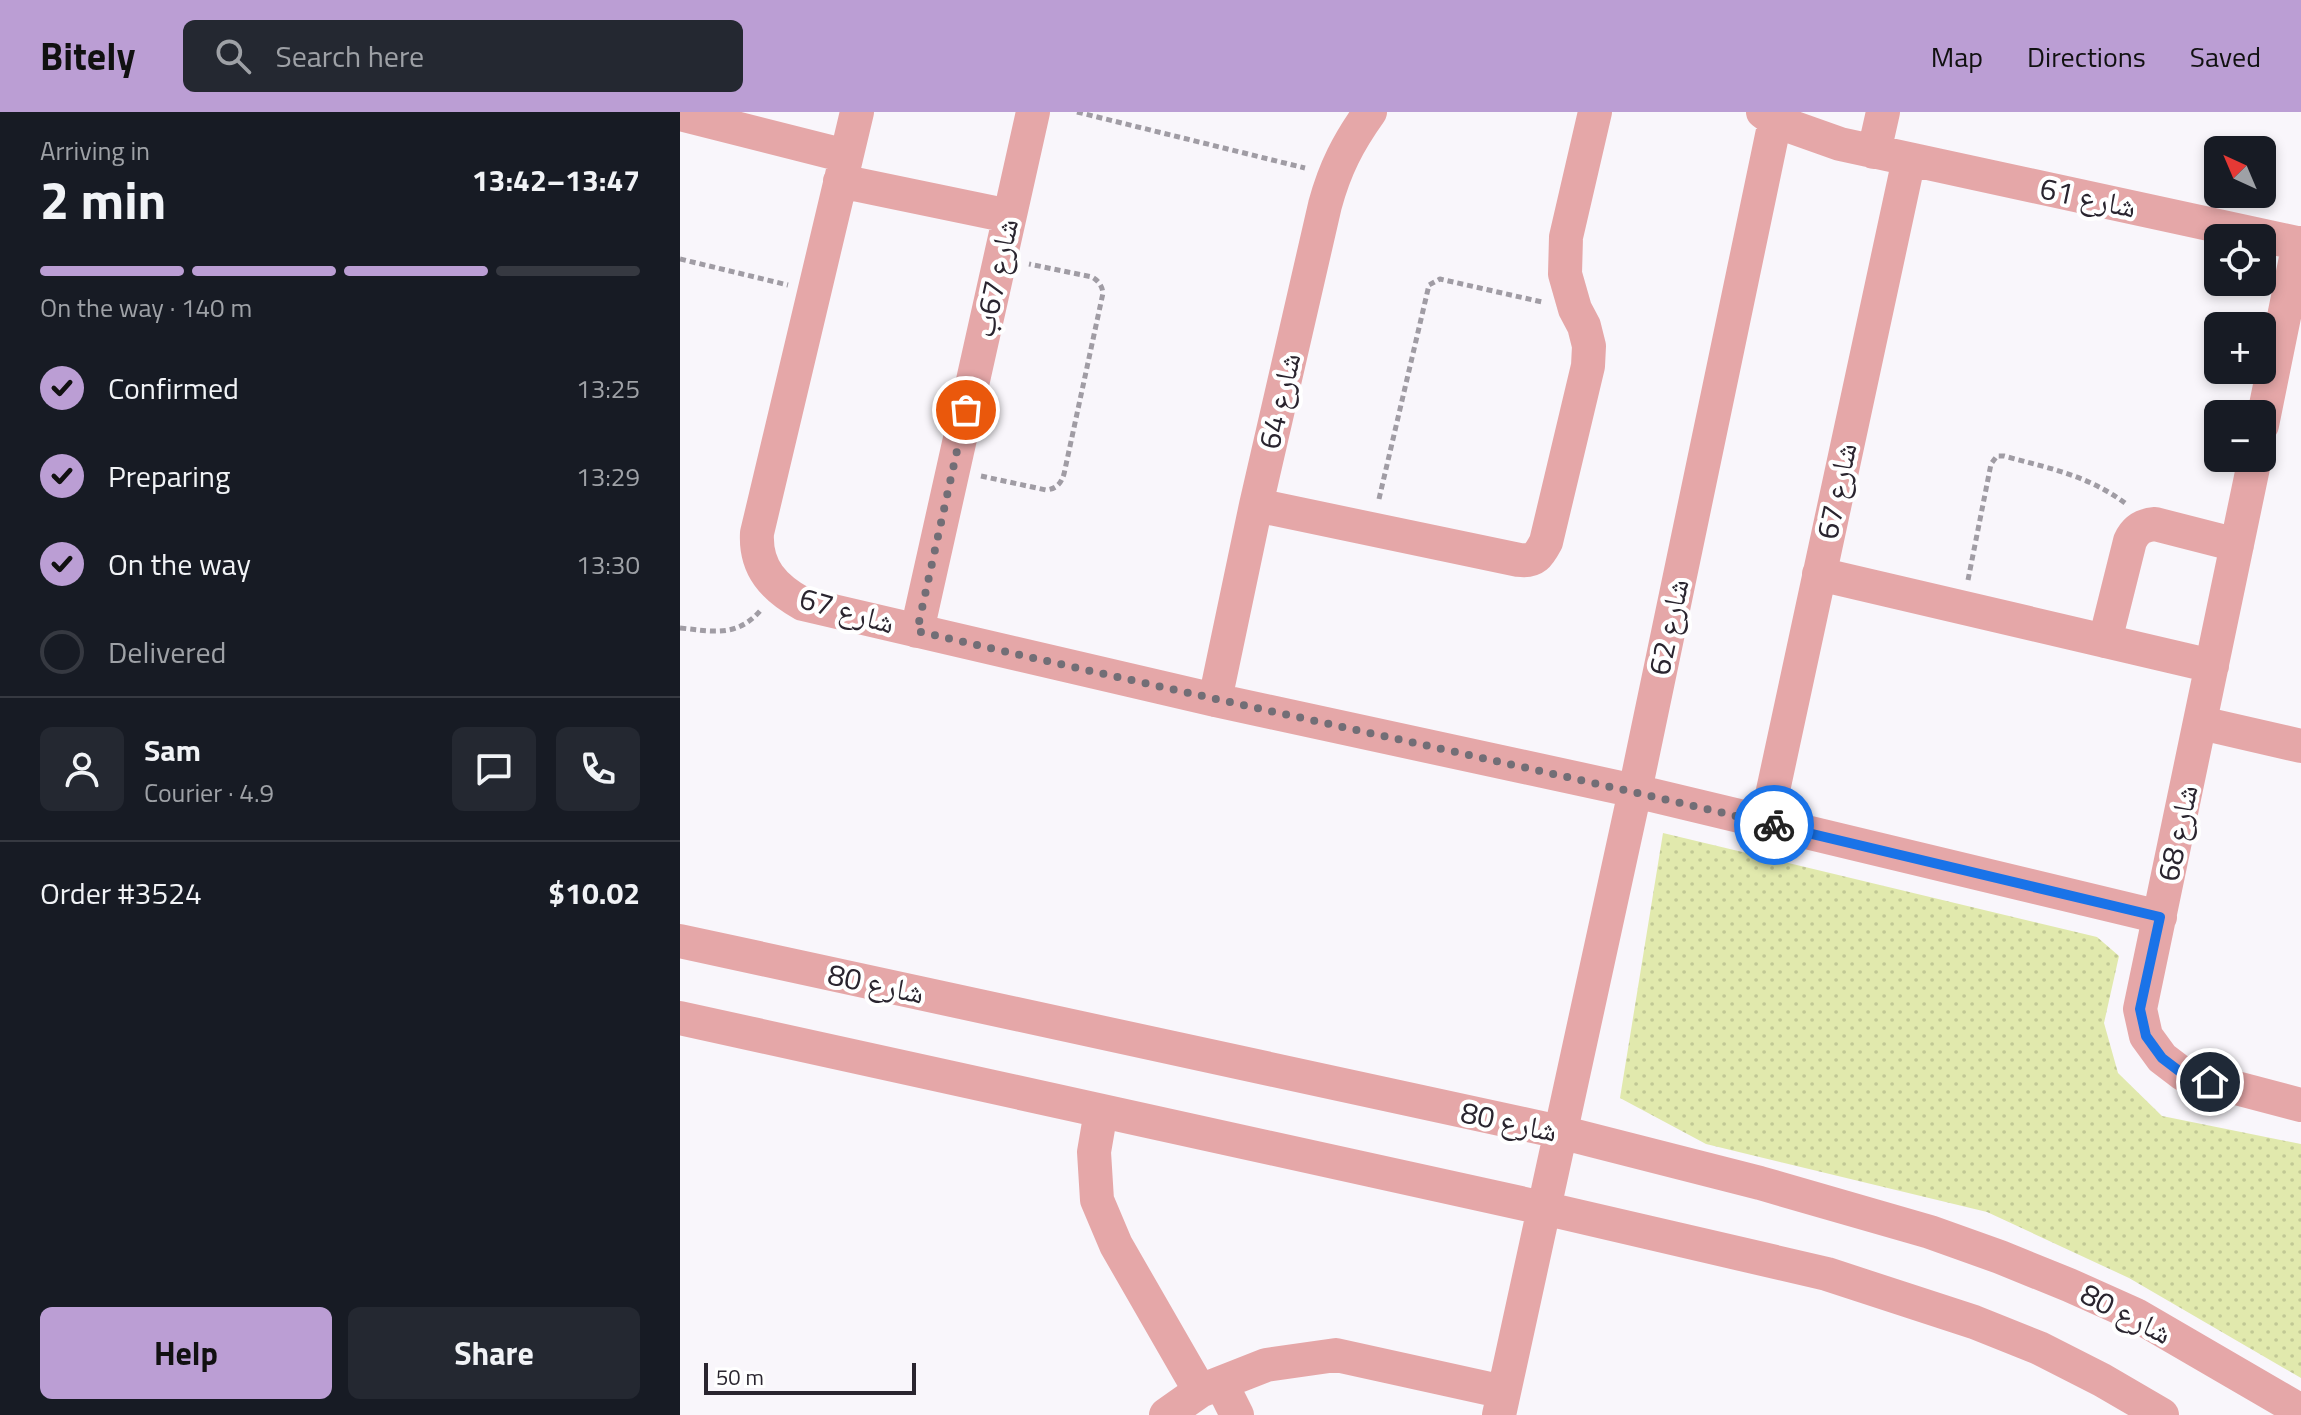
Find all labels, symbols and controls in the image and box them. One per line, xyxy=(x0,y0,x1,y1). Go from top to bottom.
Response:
search box xyxy=(183,20,743,92)
text: Bitely xyxy=(40,27,135,85)
text: Search here xyxy=(275,33,424,79)
icon: search xyxy=(211,34,255,78)
text: Map xyxy=(1931,35,1983,78)
text: Directions xyxy=(2027,35,2146,78)
text: Saved xyxy=(2190,35,2261,78)
text: Arriving in xyxy=(40,131,150,170)
north arrow xyxy=(2204,136,2276,208)
map controls xyxy=(2204,136,2276,472)
text: 13:42–13:47 xyxy=(472,157,640,203)
text: 2 min xyxy=(40,160,166,239)
street label: شارع 61 xyxy=(2036,164,2141,230)
street label: شارع 67ب xyxy=(960,214,1030,341)
button: locate xyxy=(2204,224,2276,296)
text: On the way · 140 m xyxy=(40,288,252,327)
button: + xyxy=(2204,312,2276,384)
street label: شارع 64 xyxy=(1246,348,1312,453)
text: Confirmed xyxy=(108,365,239,411)
icon: check xyxy=(40,366,84,410)
text: 13:25 xyxy=(576,369,640,408)
pin xyxy=(932,376,1000,444)
icon: bag xyxy=(944,388,988,432)
button: − xyxy=(2204,400,2276,472)
street label: شارع 67 xyxy=(1803,438,1869,543)
text: Preparing xyxy=(108,453,230,499)
icon: check xyxy=(40,454,84,498)
text: 13:29 xyxy=(576,457,640,496)
text: On the way xyxy=(108,541,251,587)
icon: check xyxy=(40,542,84,586)
text: 13:30 xyxy=(576,545,640,584)
street label: شارع 62 xyxy=(1635,574,1701,679)
street label: شارع 67 xyxy=(794,575,900,646)
text: Delivered xyxy=(108,629,226,675)
button: person xyxy=(40,727,124,811)
text: Sam xyxy=(144,727,201,773)
button: chat xyxy=(452,727,536,811)
button: phone xyxy=(556,727,640,811)
text: Courier · 4.9 xyxy=(144,773,274,812)
street label: شارع 68 xyxy=(2144,780,2210,885)
courier xyxy=(1734,785,1814,865)
icon: bike xyxy=(1752,803,1796,847)
text: Order #3524 xyxy=(40,870,202,916)
text: $10.02 xyxy=(548,870,640,916)
street label: شارع 80 xyxy=(824,950,929,1016)
pin xyxy=(2176,1048,2244,1116)
icon: home xyxy=(2188,1060,2232,1104)
street label: شارع 80 xyxy=(1457,1088,1562,1154)
street label: شارع 80 xyxy=(2073,1271,2180,1356)
button: Help xyxy=(40,1307,332,1399)
button: Share xyxy=(348,1307,640,1399)
scale bar xyxy=(704,1359,916,1395)
text: 50 m xyxy=(716,1360,764,1394)

